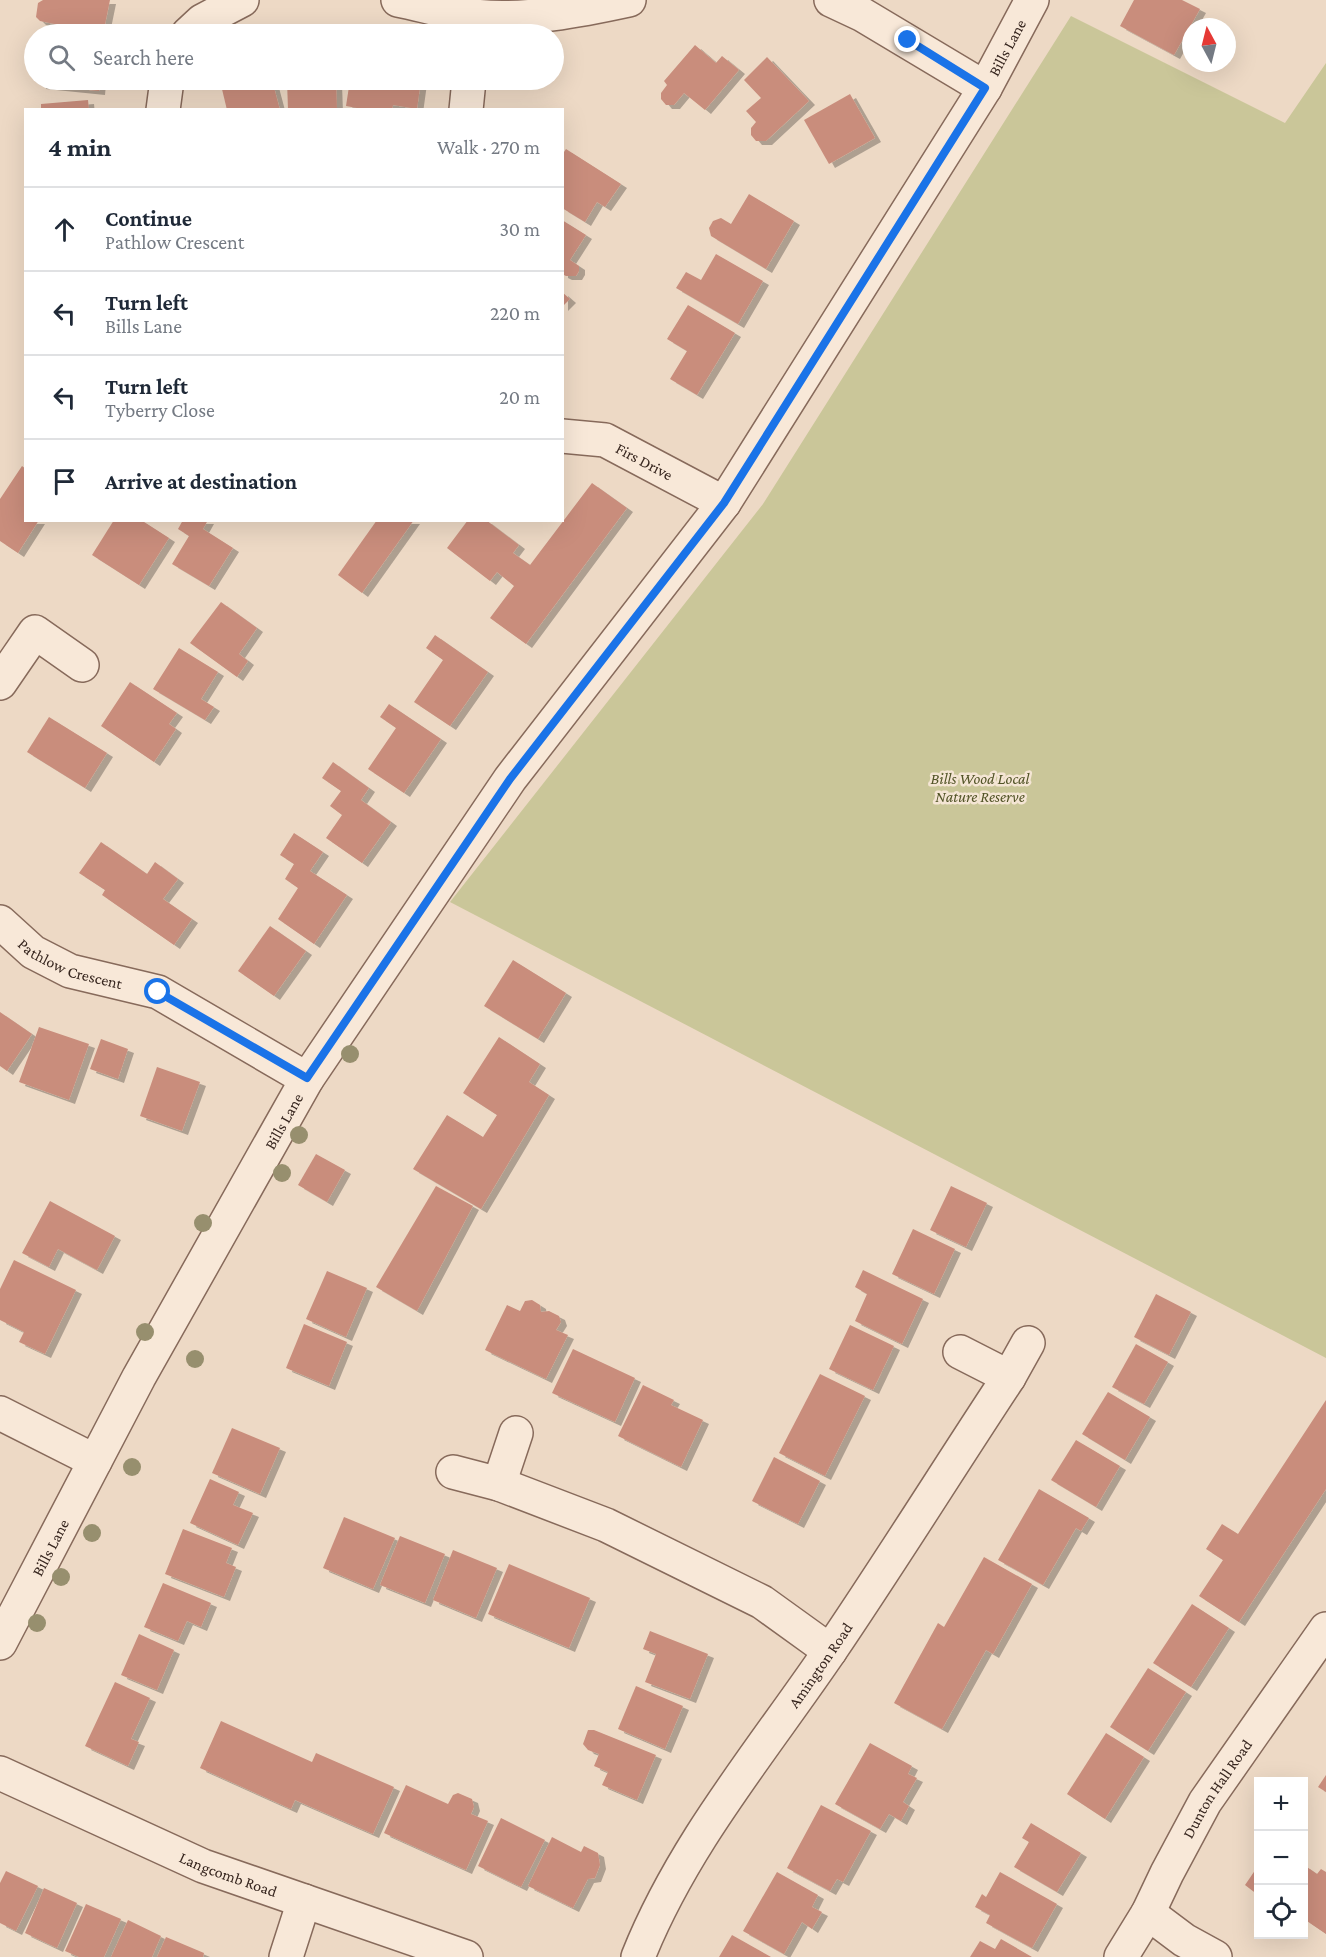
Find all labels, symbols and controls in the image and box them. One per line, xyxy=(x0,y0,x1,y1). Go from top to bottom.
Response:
street label: Bills Lane xyxy=(985,16,1029,79)
north arrow xyxy=(1182,18,1236,72)
search box xyxy=(24,24,564,90)
route end xyxy=(894,26,920,52)
icon: search xyxy=(45,41,78,74)
text: Search here xyxy=(93,45,194,70)
text: 4 min xyxy=(48,133,112,162)
text: Walk · 270 m xyxy=(437,136,540,158)
text: Continue xyxy=(105,206,192,231)
icon: ahead xyxy=(48,213,81,246)
text: 30 m xyxy=(499,218,540,240)
text: Pathlow Crescent xyxy=(105,231,244,253)
text: Turn left xyxy=(105,290,188,315)
icon: left xyxy=(48,297,81,330)
text: 220 m xyxy=(490,302,540,324)
text: Bills Lane xyxy=(105,315,182,337)
text: Turn left xyxy=(105,374,188,399)
icon: left xyxy=(48,381,81,414)
text: 20 m xyxy=(499,386,540,408)
text: Tyberry Close xyxy=(105,399,215,421)
street label: Firs Drive xyxy=(613,439,676,483)
icon: arrive xyxy=(48,465,81,498)
text: Arrive at destination xyxy=(105,469,297,494)
park label: Bills Wood Local Nature Reserve xyxy=(931,770,1031,805)
street label: Pathlow Crescent xyxy=(15,935,125,992)
route start xyxy=(144,978,170,1004)
street label: Bills Lane xyxy=(261,1090,306,1152)
street label: Bills Lane xyxy=(28,1516,72,1579)
street label: Amington Road xyxy=(785,1619,856,1711)
street label: Dunton Hall Road xyxy=(1179,1735,1255,1841)
map controls xyxy=(1254,1777,1308,1939)
button: + xyxy=(1254,1777,1308,1831)
button: − xyxy=(1254,1831,1308,1885)
street label: Langcomb Road xyxy=(177,1848,280,1900)
button: locate xyxy=(1254,1885,1308,1939)

